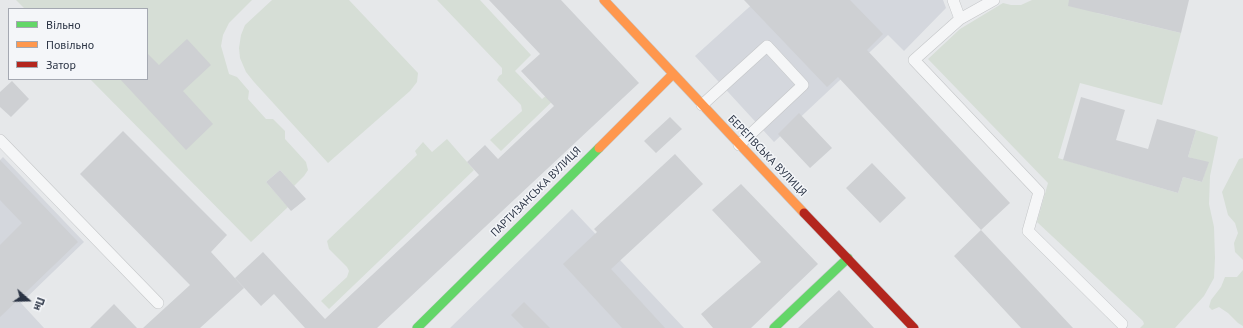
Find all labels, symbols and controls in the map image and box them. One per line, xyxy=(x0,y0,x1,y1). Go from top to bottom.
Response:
legend xyxy=(8,8,148,80)
text: Вільно xyxy=(46,17,81,32)
text: Повільно xyxy=(46,37,94,52)
text: Затор xyxy=(46,57,76,72)
street label: БЕРЕГІВСЬКА ВУЛИЦЯ xyxy=(725,113,809,199)
street label: ПАРТИЗАНСЬКА ВУЛИЦЯ xyxy=(488,144,584,240)
north arrow xyxy=(8,280,48,320)
text: Пн xyxy=(30,296,48,313)

